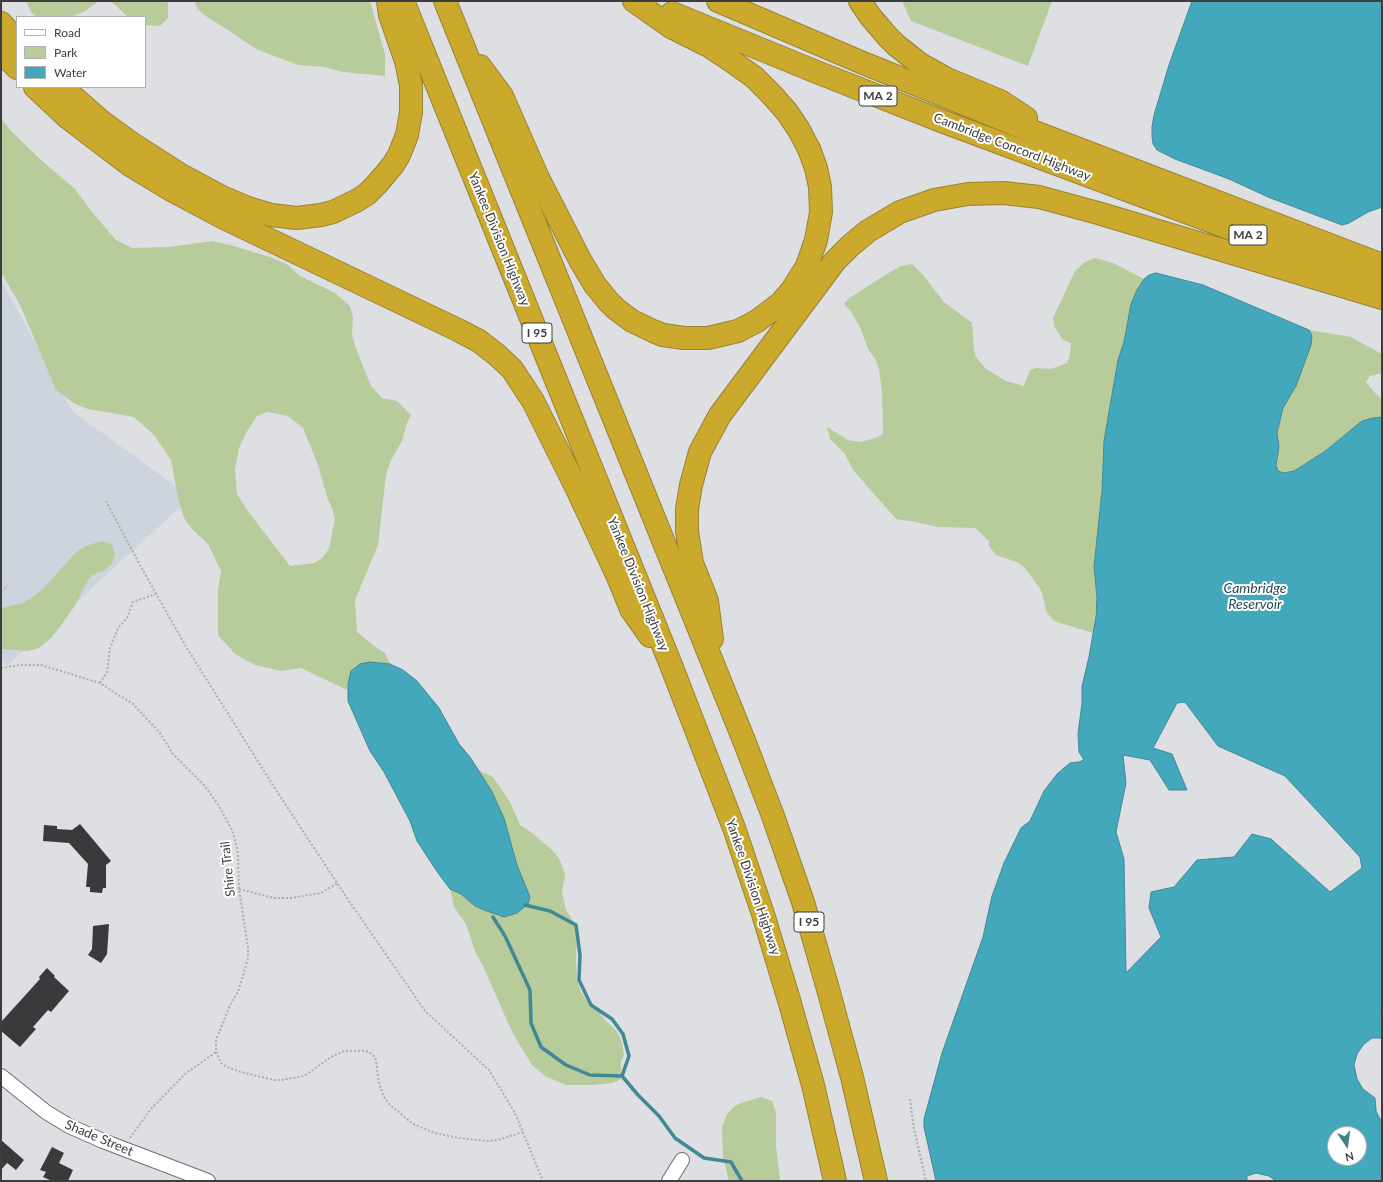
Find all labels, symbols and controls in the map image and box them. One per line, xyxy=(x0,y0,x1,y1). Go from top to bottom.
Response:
legend xyxy=(16,16,146,88)
text: Road xyxy=(54,25,81,40)
text: Park xyxy=(54,45,77,60)
text: Water xyxy=(54,65,87,80)
road number: MA 2 xyxy=(859,86,897,106)
street label: Cambridge Concord Highway xyxy=(931,110,1093,184)
street label: Yankee Division Highway xyxy=(465,170,533,308)
road number: MA 2 xyxy=(1229,225,1267,245)
road number: I 95 xyxy=(522,323,552,343)
street label: Yankee Division Highway xyxy=(604,515,672,653)
water label: Cambridge Reservoir xyxy=(1224,580,1286,612)
street label: Yankee Division Highway xyxy=(722,817,784,957)
street label: Shire Trail xyxy=(217,841,239,897)
road number: I 95 xyxy=(794,912,824,932)
street label: Shade Street xyxy=(63,1117,135,1159)
north arrow xyxy=(1327,1126,1367,1166)
text: N xyxy=(1344,1150,1355,1164)

